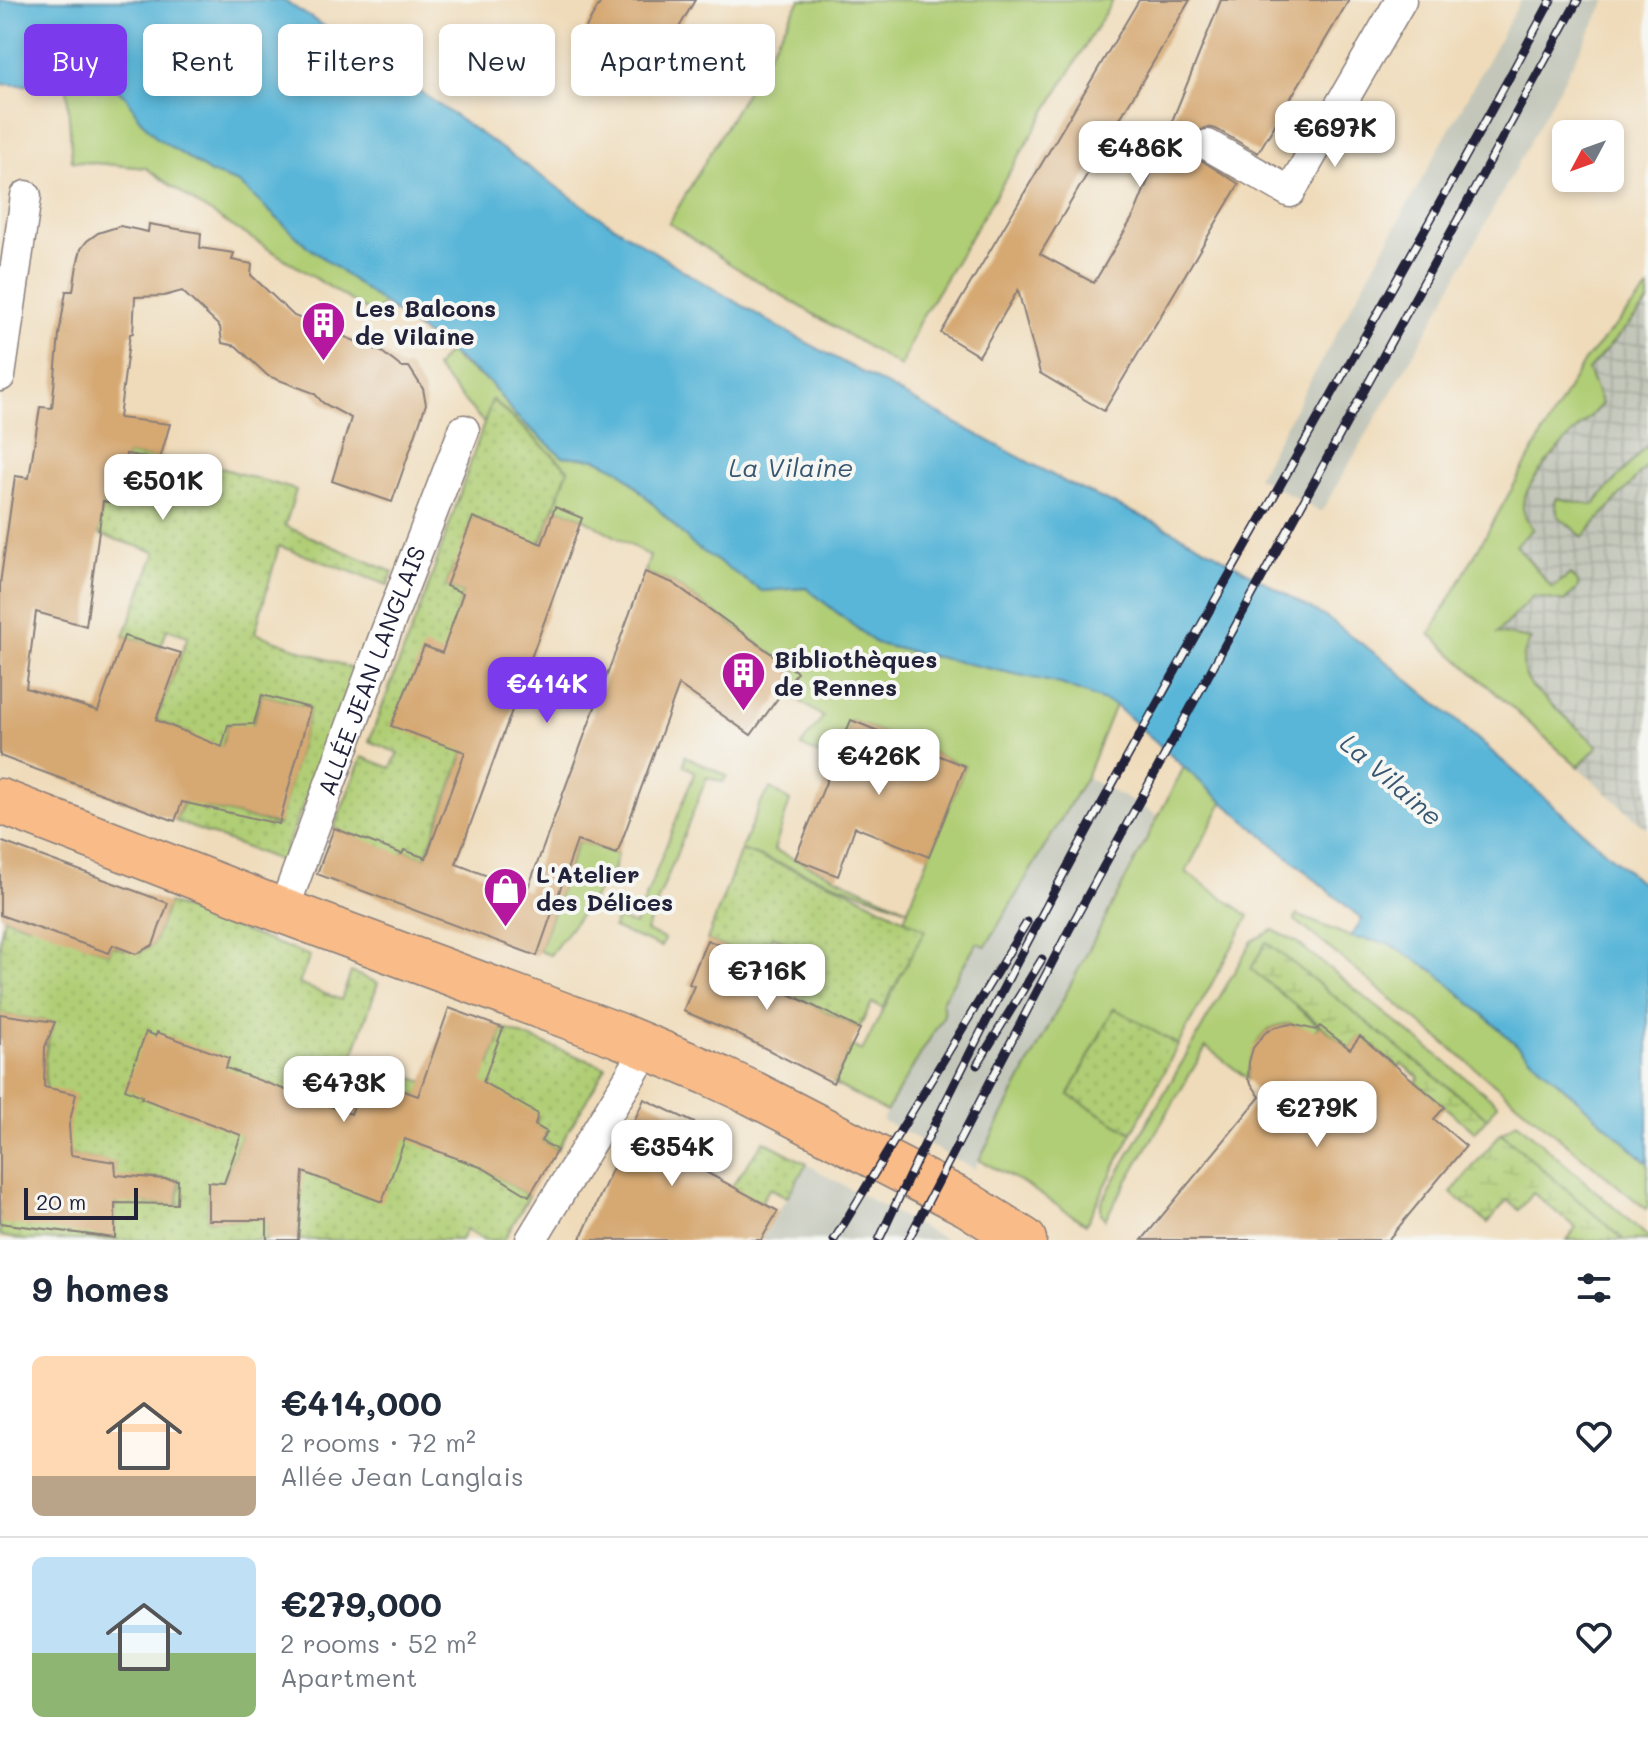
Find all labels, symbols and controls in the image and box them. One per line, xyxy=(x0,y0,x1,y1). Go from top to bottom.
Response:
chip: Buy xyxy=(24,24,127,96)
chip: Rent xyxy=(143,24,262,96)
chip: Filters xyxy=(278,24,423,96)
chip: New xyxy=(439,24,555,96)
chip: Apartment xyxy=(571,24,775,96)
pin: €697K xyxy=(1279,101,1391,169)
text: €697K xyxy=(1293,110,1377,144)
north arrow xyxy=(1552,120,1624,192)
map controls xyxy=(1552,120,1624,192)
pin: €486K xyxy=(1084,121,1196,189)
text: €486K xyxy=(1097,130,1183,164)
place label: Les Balcons de Vilaine xyxy=(355,292,496,351)
building icon: Les Balcons de Vilaine xyxy=(300,299,348,362)
water label: La Vilaine xyxy=(729,450,853,484)
pin: €501K xyxy=(107,454,219,522)
text: €501K xyxy=(122,463,204,497)
street label: ALLÉE JEAN LANGLAIS xyxy=(310,541,432,800)
place label: Bibliothèques de Rennes xyxy=(774,643,937,702)
building icon: Bibliothèques de Rennes xyxy=(719,650,767,713)
pin: €414K xyxy=(491,657,603,725)
text: €414K xyxy=(506,666,588,700)
water label: La Vilaine xyxy=(1333,726,1450,833)
pin: €426K xyxy=(823,729,935,797)
text: €426K xyxy=(837,738,921,772)
place label: L'Atelier des Délices xyxy=(536,858,673,917)
shop icon: L'Atelier des Délices xyxy=(481,865,529,928)
pin: €716K xyxy=(711,944,823,1012)
text: €716K xyxy=(727,953,807,987)
pin: €473K xyxy=(288,1056,400,1124)
text: €473K xyxy=(302,1065,386,1099)
pin: €279K xyxy=(1261,1081,1373,1149)
text: €279K xyxy=(1276,1090,1358,1124)
pin: €354K xyxy=(616,1120,728,1188)
text: €354K xyxy=(629,1129,715,1163)
scale bar xyxy=(24,1184,138,1220)
text: 20 m xyxy=(36,1187,86,1216)
text: 9 homes xyxy=(32,1266,169,1311)
icon: filters xyxy=(1572,1266,1616,1310)
text: €414,000 xyxy=(280,1380,442,1425)
icon: home xyxy=(96,1388,192,1484)
icon: heart xyxy=(1572,1414,1616,1458)
text: 2 rooms · 72 m² xyxy=(280,1425,476,1459)
text: Allée Jean Langlais xyxy=(280,1459,524,1493)
text: €279,000 xyxy=(280,1581,442,1626)
icon: home xyxy=(96,1589,192,1685)
icon: heart xyxy=(1572,1615,1616,1659)
text: 2 rooms · 52 m² xyxy=(280,1626,477,1660)
text: Apartment xyxy=(280,1660,417,1694)

